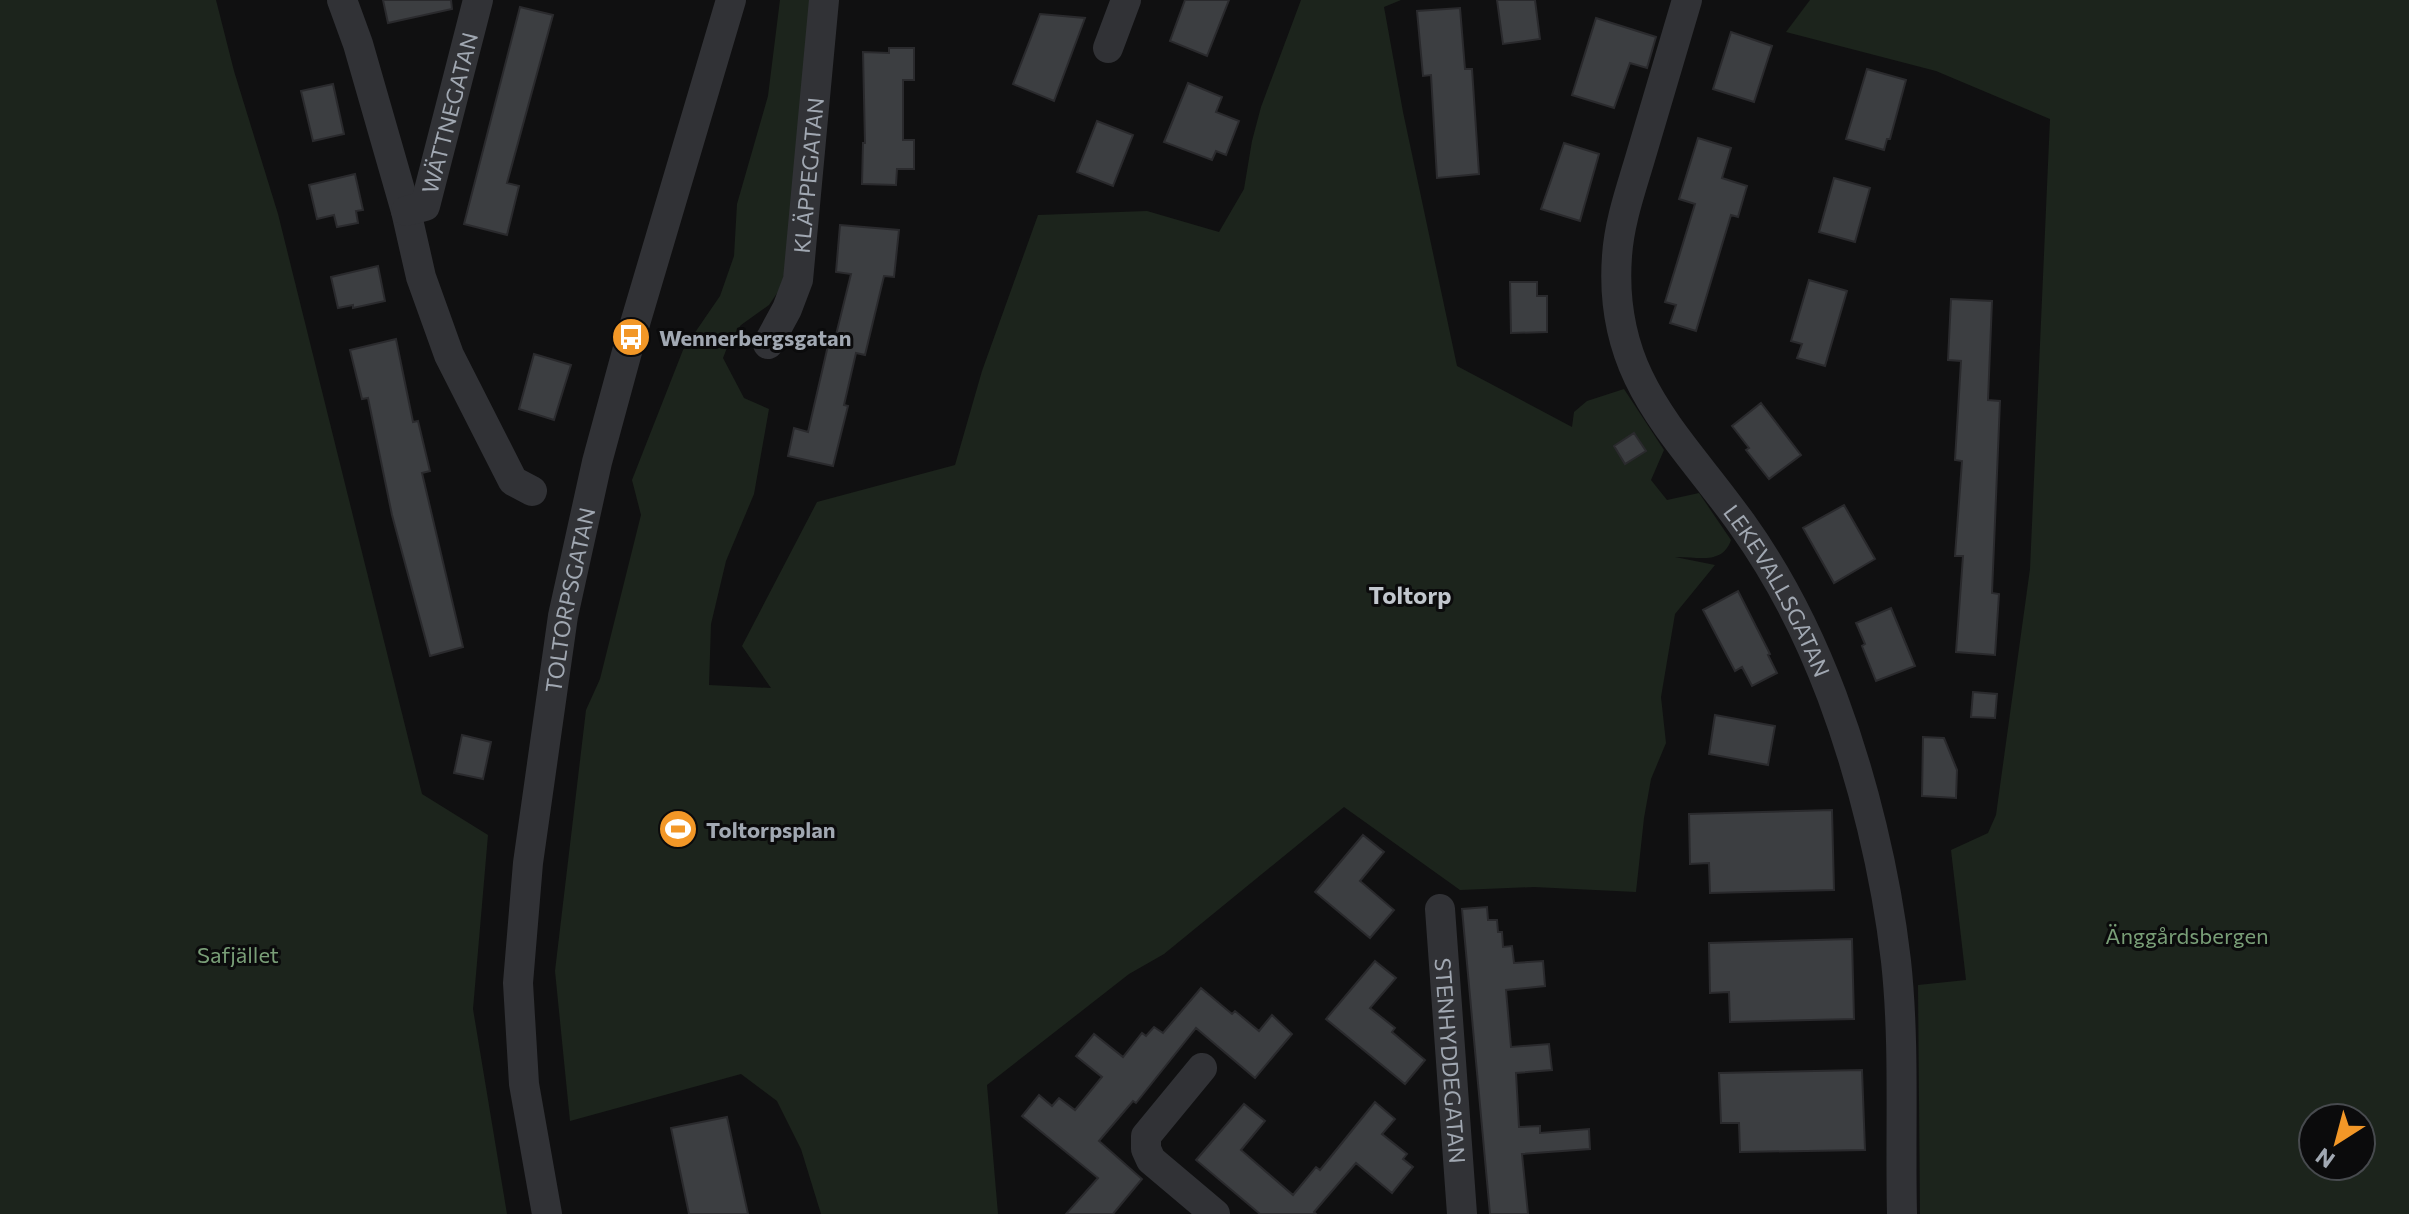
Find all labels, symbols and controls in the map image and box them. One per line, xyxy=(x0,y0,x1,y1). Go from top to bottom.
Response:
street label: WÄTTNEGATAN xyxy=(415,29,483,196)
street label: KLÄPPEGATAN xyxy=(787,96,828,255)
bus stop icon: Wennerbergsgatan xyxy=(610,316,652,358)
place label: Wennerbergsgatan xyxy=(659,324,851,351)
street label: LEKEVALLSGATAN xyxy=(1719,499,1836,681)
street label: TOLTORPSGATAN xyxy=(539,505,600,694)
district label: Toltorp xyxy=(1368,580,1452,609)
sports icon: Toltorpsplan xyxy=(657,808,699,850)
place label: Toltorpsplan xyxy=(706,816,836,843)
park label: Änggårdsbergen xyxy=(2105,922,2269,949)
park label: Safjället xyxy=(197,941,279,968)
street label: STENHYDDEGATAN xyxy=(1430,957,1472,1164)
north arrow xyxy=(2297,1102,2377,1182)
text: N xyxy=(2310,1143,2340,1174)

